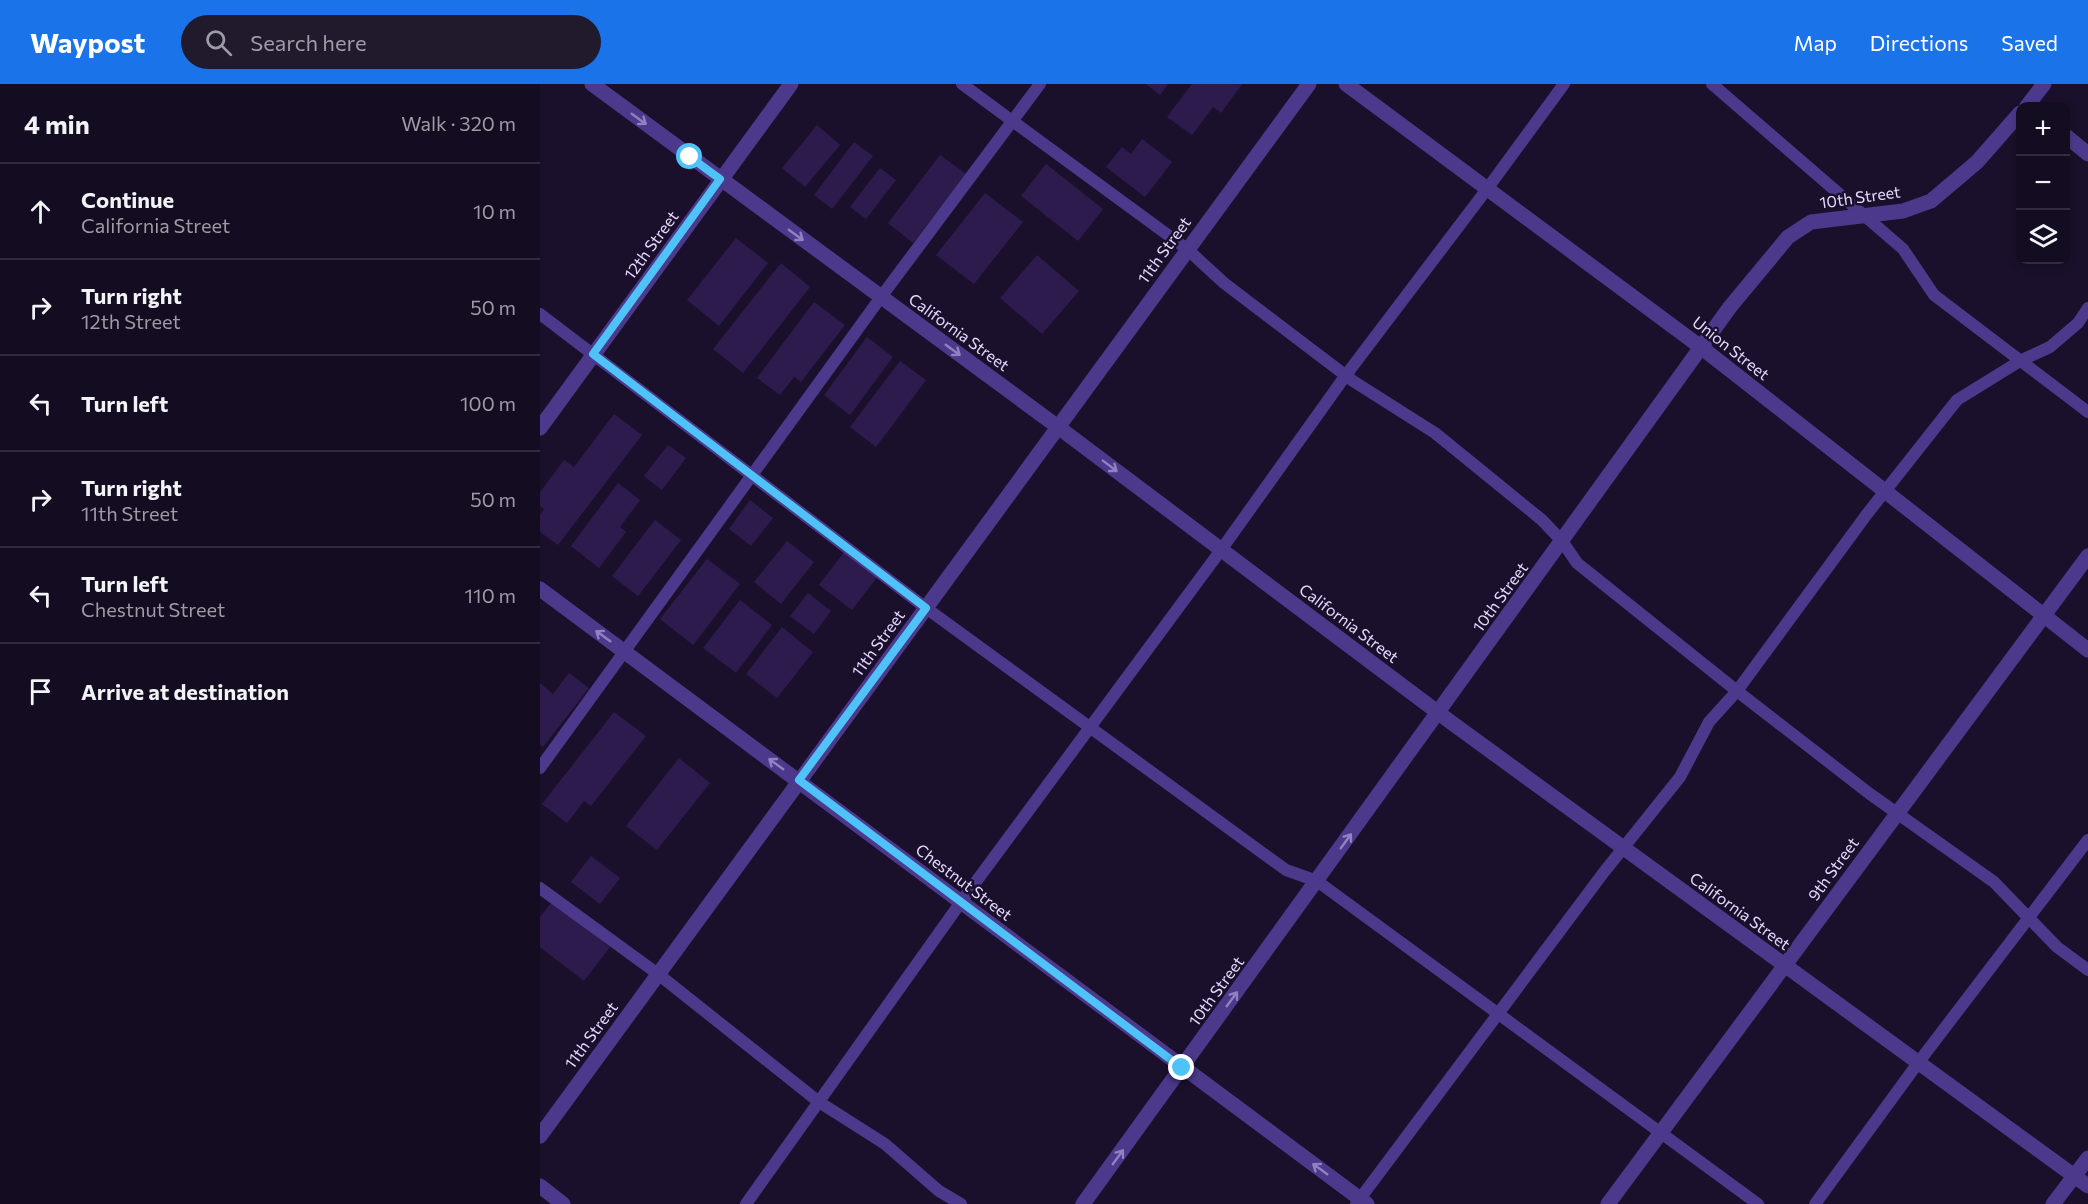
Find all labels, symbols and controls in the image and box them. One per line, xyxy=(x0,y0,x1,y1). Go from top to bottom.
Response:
search box xyxy=(181,15,601,69)
text: Waypost xyxy=(30,25,145,59)
icon: search xyxy=(202,26,235,59)
text: Search here xyxy=(250,29,367,56)
text: Map xyxy=(1794,30,1837,55)
text: Directions xyxy=(1870,30,1968,55)
text: Saved xyxy=(2001,30,2058,55)
map controls xyxy=(2016,102,2070,264)
button: + xyxy=(2016,102,2070,156)
text: 4 min xyxy=(24,108,90,139)
text: Walk · 320 m xyxy=(401,111,516,135)
one-way arrow xyxy=(631,112,647,125)
route start xyxy=(676,143,702,169)
button: − xyxy=(2016,156,2070,210)
street label: 10th Street xyxy=(1818,181,1902,212)
text: Continue xyxy=(81,186,174,213)
icon: ahead xyxy=(24,195,57,228)
text: 10 m xyxy=(473,199,516,223)
street label: 12th Street xyxy=(619,207,682,283)
button: layers xyxy=(2016,210,2070,264)
street label: 11th Street xyxy=(1133,212,1194,287)
text: California Street xyxy=(81,213,230,237)
one-way arrow xyxy=(787,228,803,241)
text: Turn right xyxy=(81,282,182,309)
street label: California Street xyxy=(905,289,1013,375)
icon: right xyxy=(24,291,57,324)
text: 50 m xyxy=(470,295,516,319)
text: 12th Street xyxy=(81,309,181,333)
street label: Union Street xyxy=(1689,312,1774,384)
one-way arrow xyxy=(945,343,961,356)
icon: left xyxy=(24,387,57,420)
text: Turn left xyxy=(81,390,168,417)
text: 100 m xyxy=(460,391,516,415)
one-way arrow xyxy=(1101,460,1117,472)
text: Turn right xyxy=(81,474,182,501)
icon: right xyxy=(24,483,57,516)
text: 50 m xyxy=(470,487,516,511)
text: 11th Street xyxy=(81,501,178,525)
street label: 10th Street xyxy=(1468,558,1531,635)
text: Turn left xyxy=(81,570,168,597)
icon: left xyxy=(24,579,57,612)
street label: California Street xyxy=(1296,579,1403,666)
text: 110 m xyxy=(465,583,516,607)
text: Chestnut Street xyxy=(81,597,225,621)
street label: 11th Street xyxy=(847,605,908,680)
one-way arrow xyxy=(595,629,611,642)
icon: arrive xyxy=(24,675,57,708)
text: Arrive at destination xyxy=(81,678,289,705)
one-way arrow xyxy=(769,758,785,770)
one-way arrow xyxy=(1340,833,1352,849)
street label: 9th Street xyxy=(1803,833,1862,904)
street label: Chestnut Street xyxy=(913,839,1016,924)
street label: California Street xyxy=(1686,868,1794,954)
street label: 10th Street xyxy=(1184,952,1247,1029)
one-way arrow xyxy=(1226,991,1238,1007)
street label: 11th Street xyxy=(560,997,621,1072)
route end xyxy=(1168,1054,1194,1080)
one-way arrow xyxy=(1111,1149,1124,1165)
one-way arrow xyxy=(1312,1163,1328,1176)

